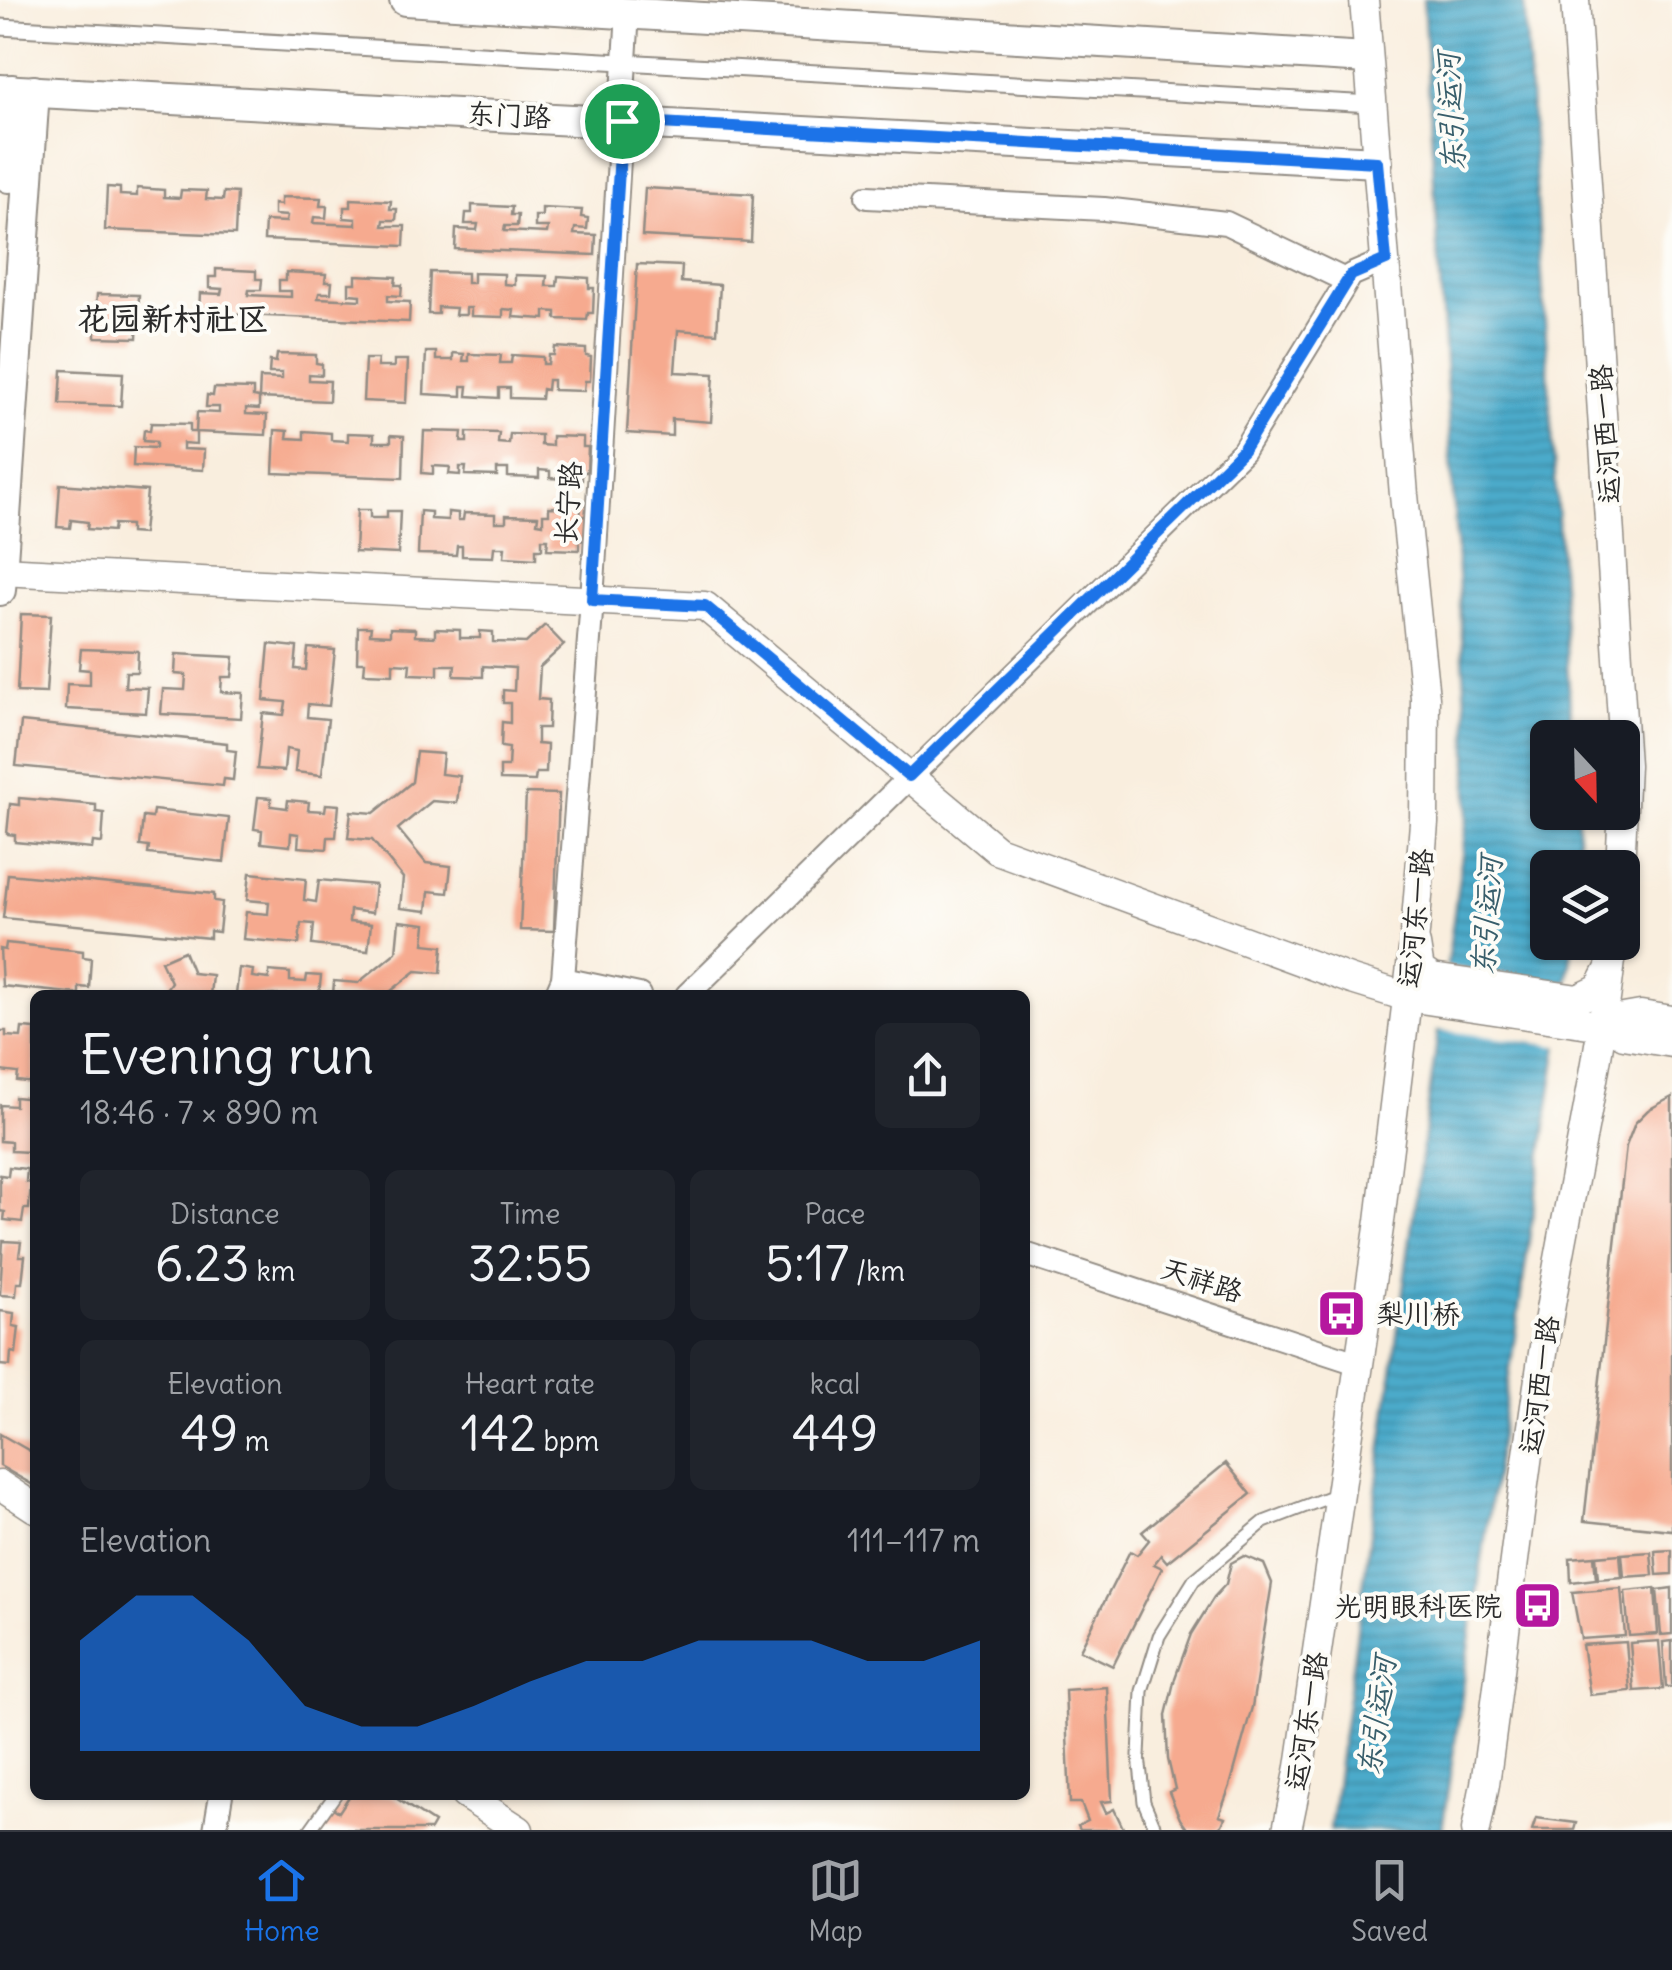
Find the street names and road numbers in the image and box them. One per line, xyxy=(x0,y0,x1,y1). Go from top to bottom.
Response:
street label: 东门路 xyxy=(466,95,552,135)
street label: 运河西一路 xyxy=(1582,363,1628,505)
street label: 长宁路 xyxy=(547,460,589,546)
street label: 运河东一路 xyxy=(1390,846,1440,990)
street label: 天祥路 xyxy=(1156,1250,1248,1310)
street label: 运河西一路 xyxy=(1511,1313,1567,1457)
street label: 运河东一路 xyxy=(1277,1649,1335,1793)

